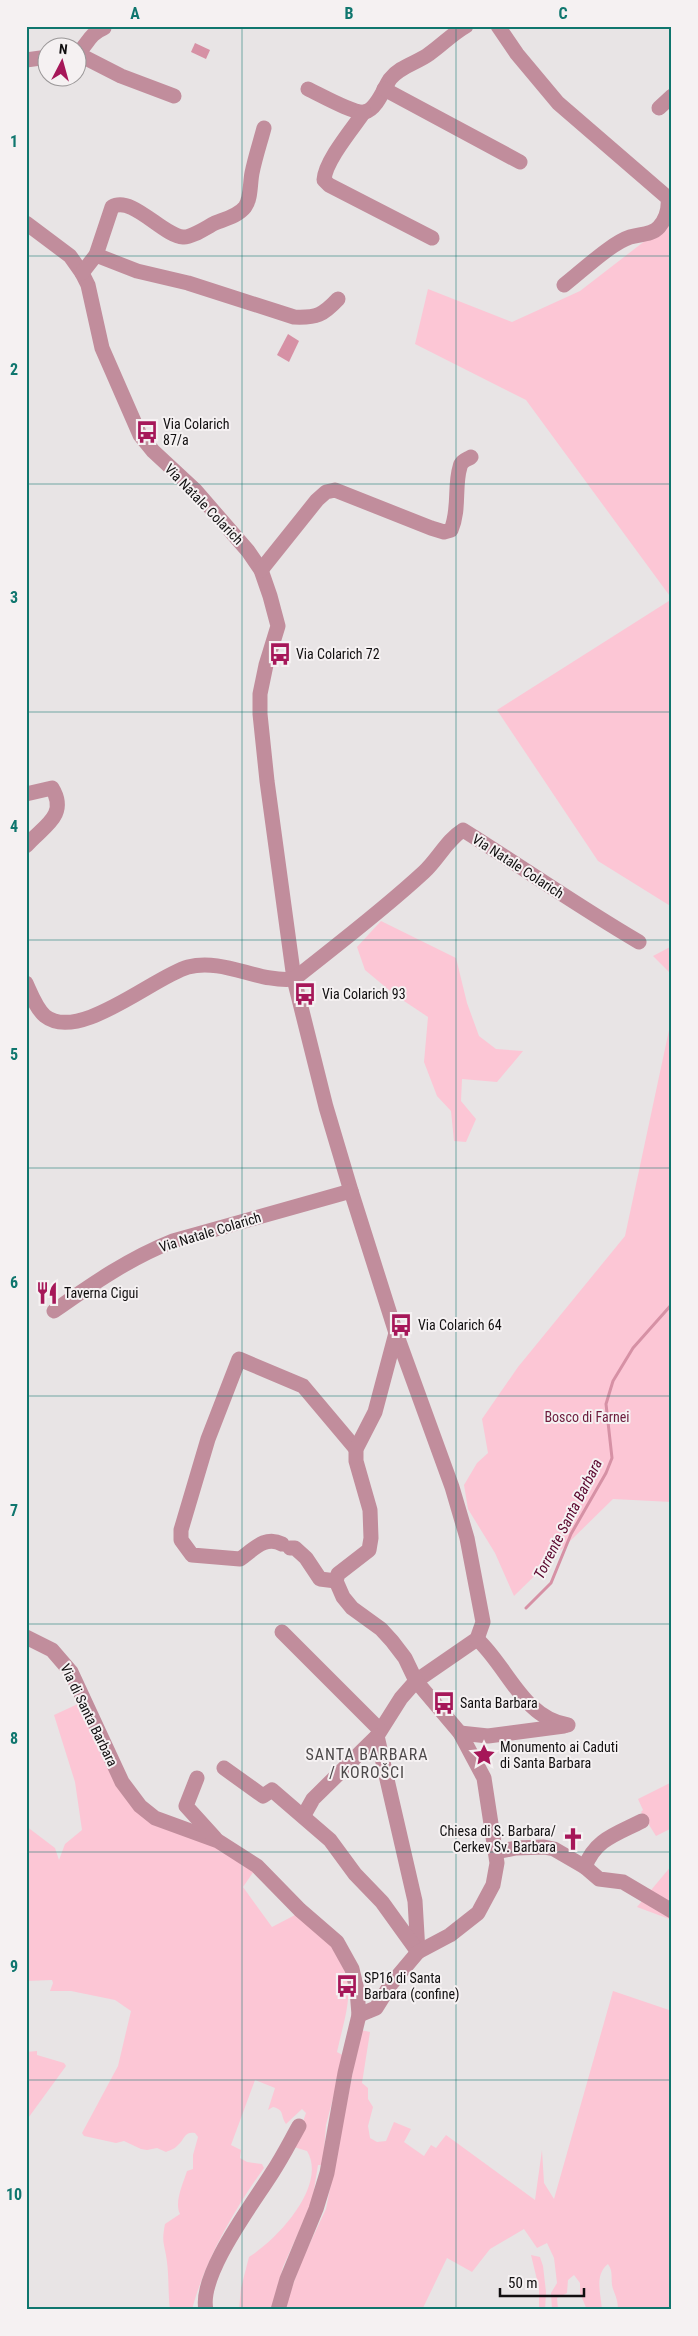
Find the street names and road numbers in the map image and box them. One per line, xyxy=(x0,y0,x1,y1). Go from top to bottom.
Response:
street label: Via Natale Colarich xyxy=(161,460,247,548)
street label: Via Natale Colarich xyxy=(469,830,567,902)
street label: Via Natale Colarich xyxy=(157,1209,263,1255)
street label: Via di Santa Barbara xyxy=(57,1661,121,1769)

